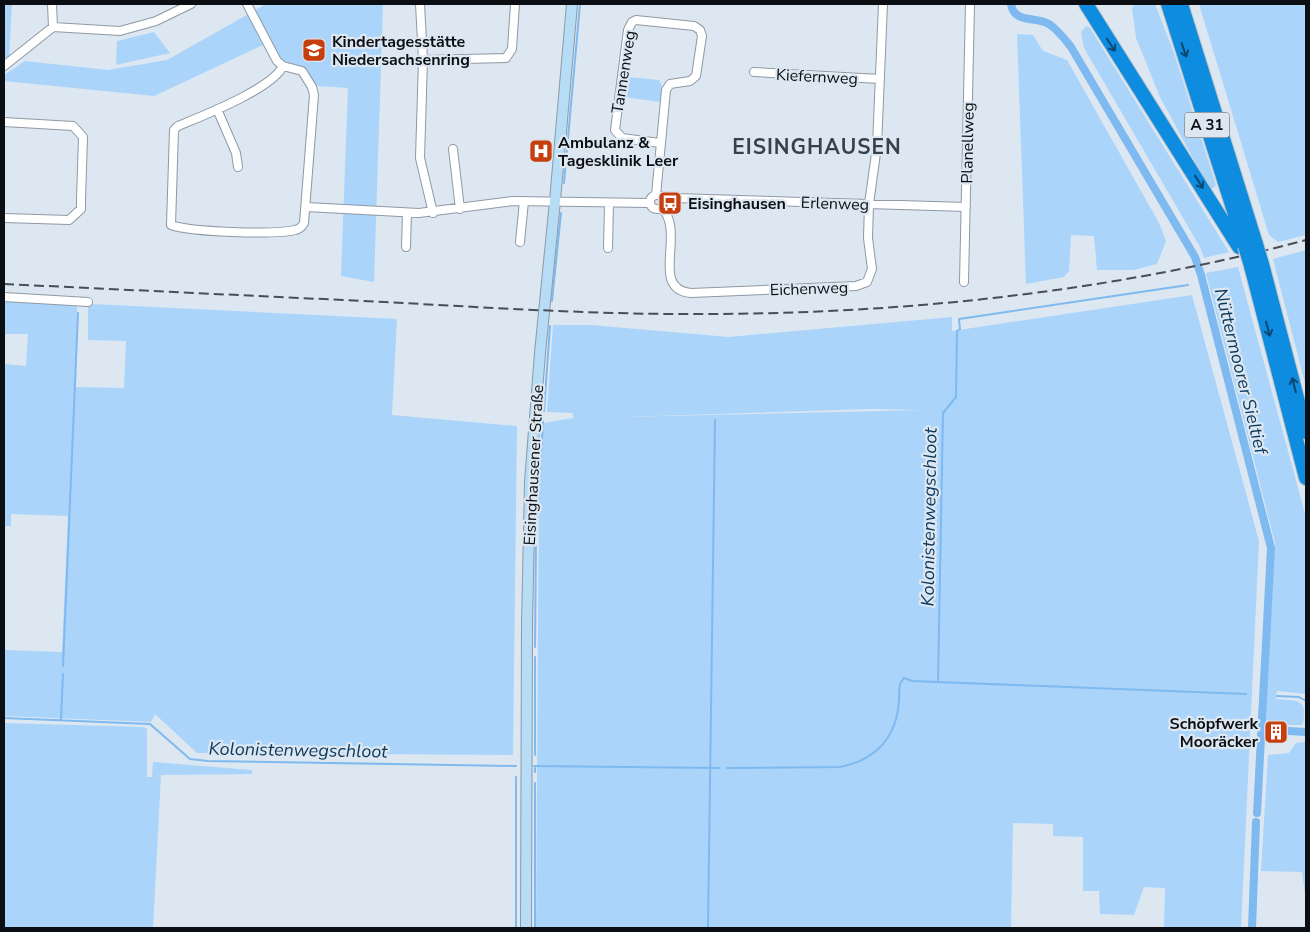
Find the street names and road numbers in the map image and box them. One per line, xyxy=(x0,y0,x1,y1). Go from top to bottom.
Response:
street label: Tannenweg xyxy=(607,29,641,115)
street label: Kiefernweg xyxy=(776,64,858,90)
street label: Planellweg xyxy=(956,102,980,184)
road number: A 31 xyxy=(1184,112,1230,138)
street label: Erlenweg xyxy=(800,192,870,216)
street label: Eichenweg xyxy=(770,277,849,301)
street label: Eisinghausener Straße xyxy=(519,384,549,546)

